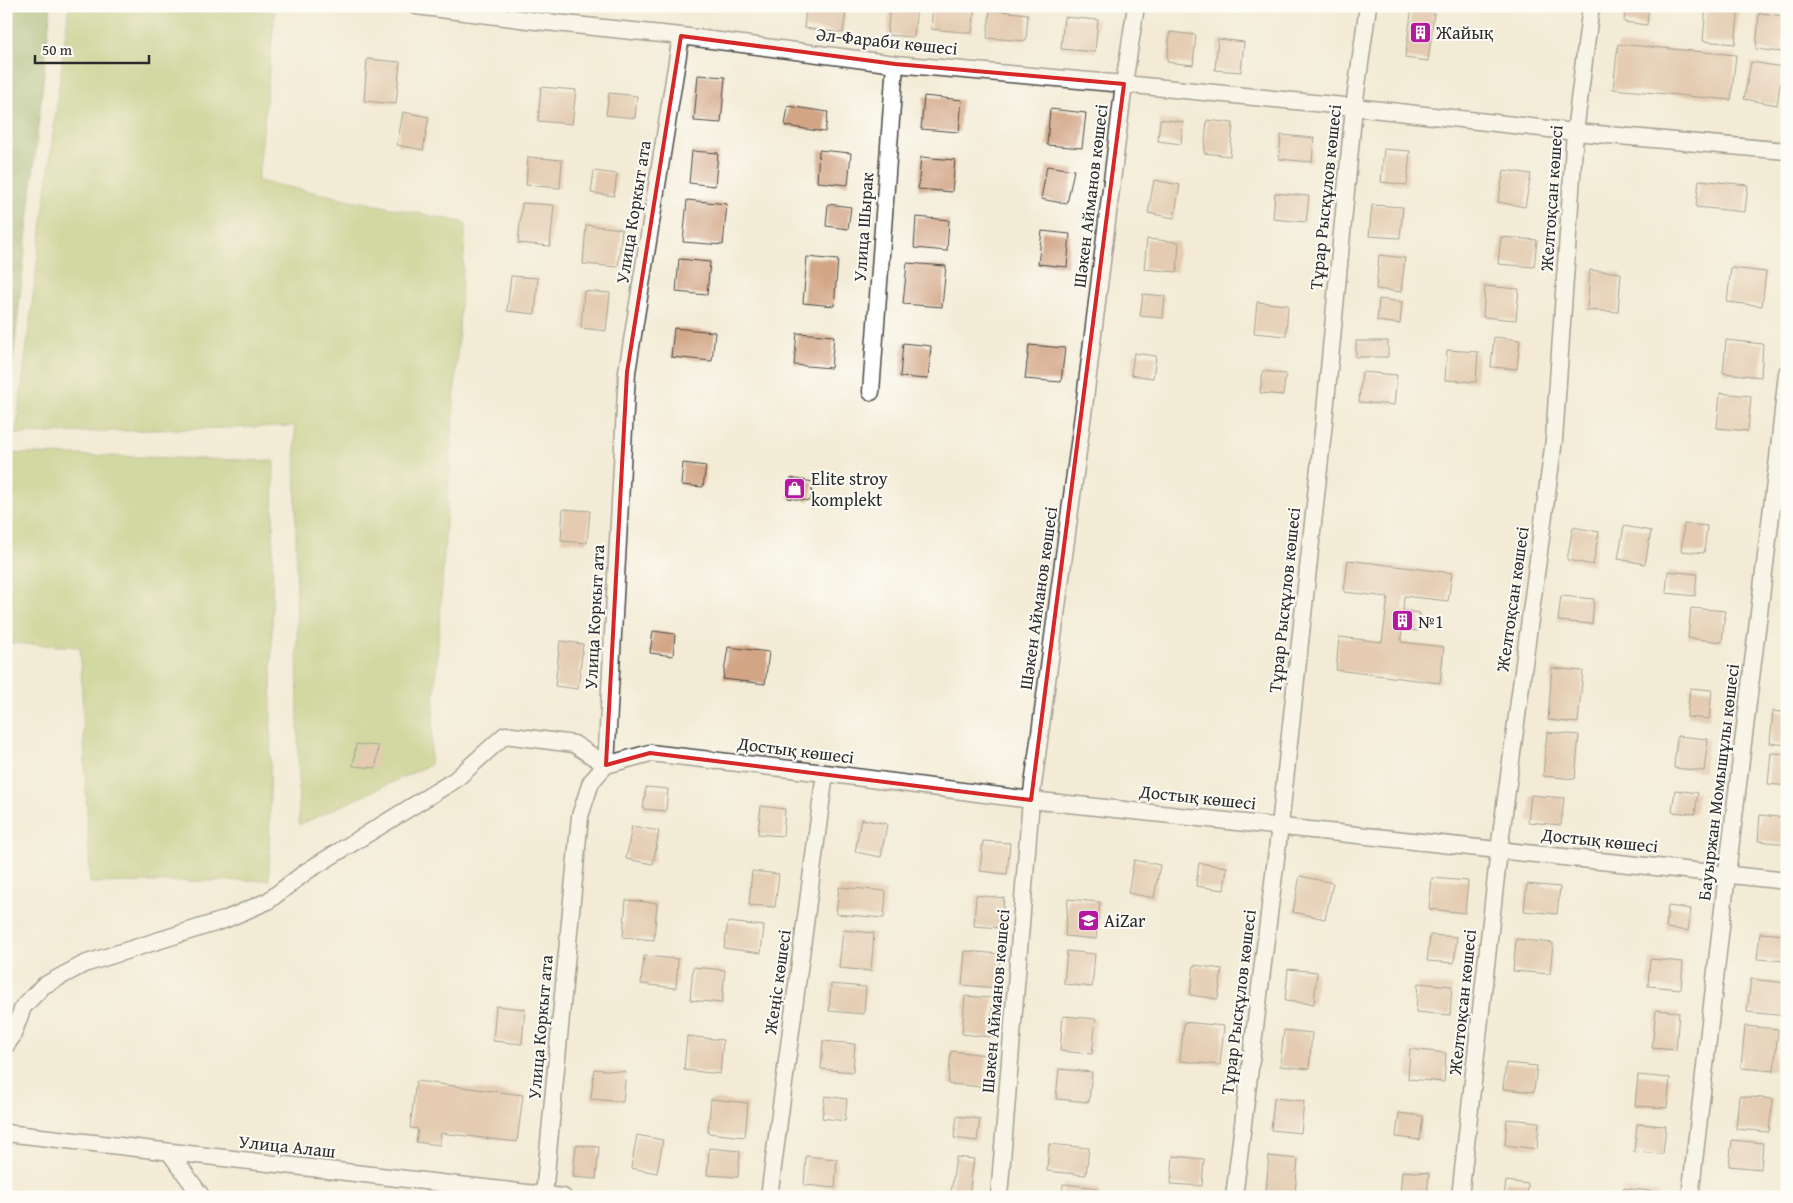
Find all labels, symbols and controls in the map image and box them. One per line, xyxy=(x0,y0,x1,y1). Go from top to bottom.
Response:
place label: Жайық xyxy=(1435,19,1494,46)
street label: Әл-Фараби көшесі xyxy=(815,20,959,62)
building icon: Жайық xyxy=(1408,20,1432,44)
scale bar xyxy=(35,32,149,64)
text: 50 m xyxy=(42,39,73,60)
street label: Шәкен Айманов көшесі xyxy=(1065,103,1115,289)
street label: Тұрар Рысқұлов көшесі xyxy=(1302,103,1348,291)
street label: Желтоқсан көшесі xyxy=(1532,124,1570,273)
street label: Улица Коркыт ата xyxy=(608,138,658,286)
street label: Улица Шырак xyxy=(846,171,880,283)
place label: Elite stroy komplekt xyxy=(811,465,888,513)
shop icon: Elite stroy komplekt xyxy=(783,476,807,500)
street label: Шәкен Айманов көшесі xyxy=(1012,505,1064,691)
street label: Тұрар Рысқұлов көшесі xyxy=(1261,506,1307,694)
street label: Желтоқсан көшесі xyxy=(1488,525,1536,674)
street label: Улица Коркыт ата xyxy=(577,544,611,690)
place label: №1 xyxy=(1418,608,1444,635)
building icon: №1 xyxy=(1390,609,1414,633)
street label: Бауыржан Момышұлы көшесі xyxy=(1690,662,1746,902)
street label: Достық көшесі xyxy=(735,729,856,771)
street label: Достық көшесі xyxy=(1137,777,1258,817)
street label: Достық көшесі xyxy=(1539,820,1660,860)
place label: AiZar xyxy=(1104,907,1146,934)
street label: Шәкен Айманов көшесі xyxy=(973,908,1017,1094)
school or university icon: AiZar xyxy=(1076,908,1100,932)
street label: Тұрар Рысқұлов көшесі xyxy=(1213,908,1263,1096)
street label: Жеңіс көшесі xyxy=(756,928,798,1037)
street label: Желтоқсан көшесі xyxy=(1441,928,1483,1077)
street label: Улица Коркыт ата xyxy=(520,953,560,1100)
street label: Улица Алаш xyxy=(237,1127,337,1165)

